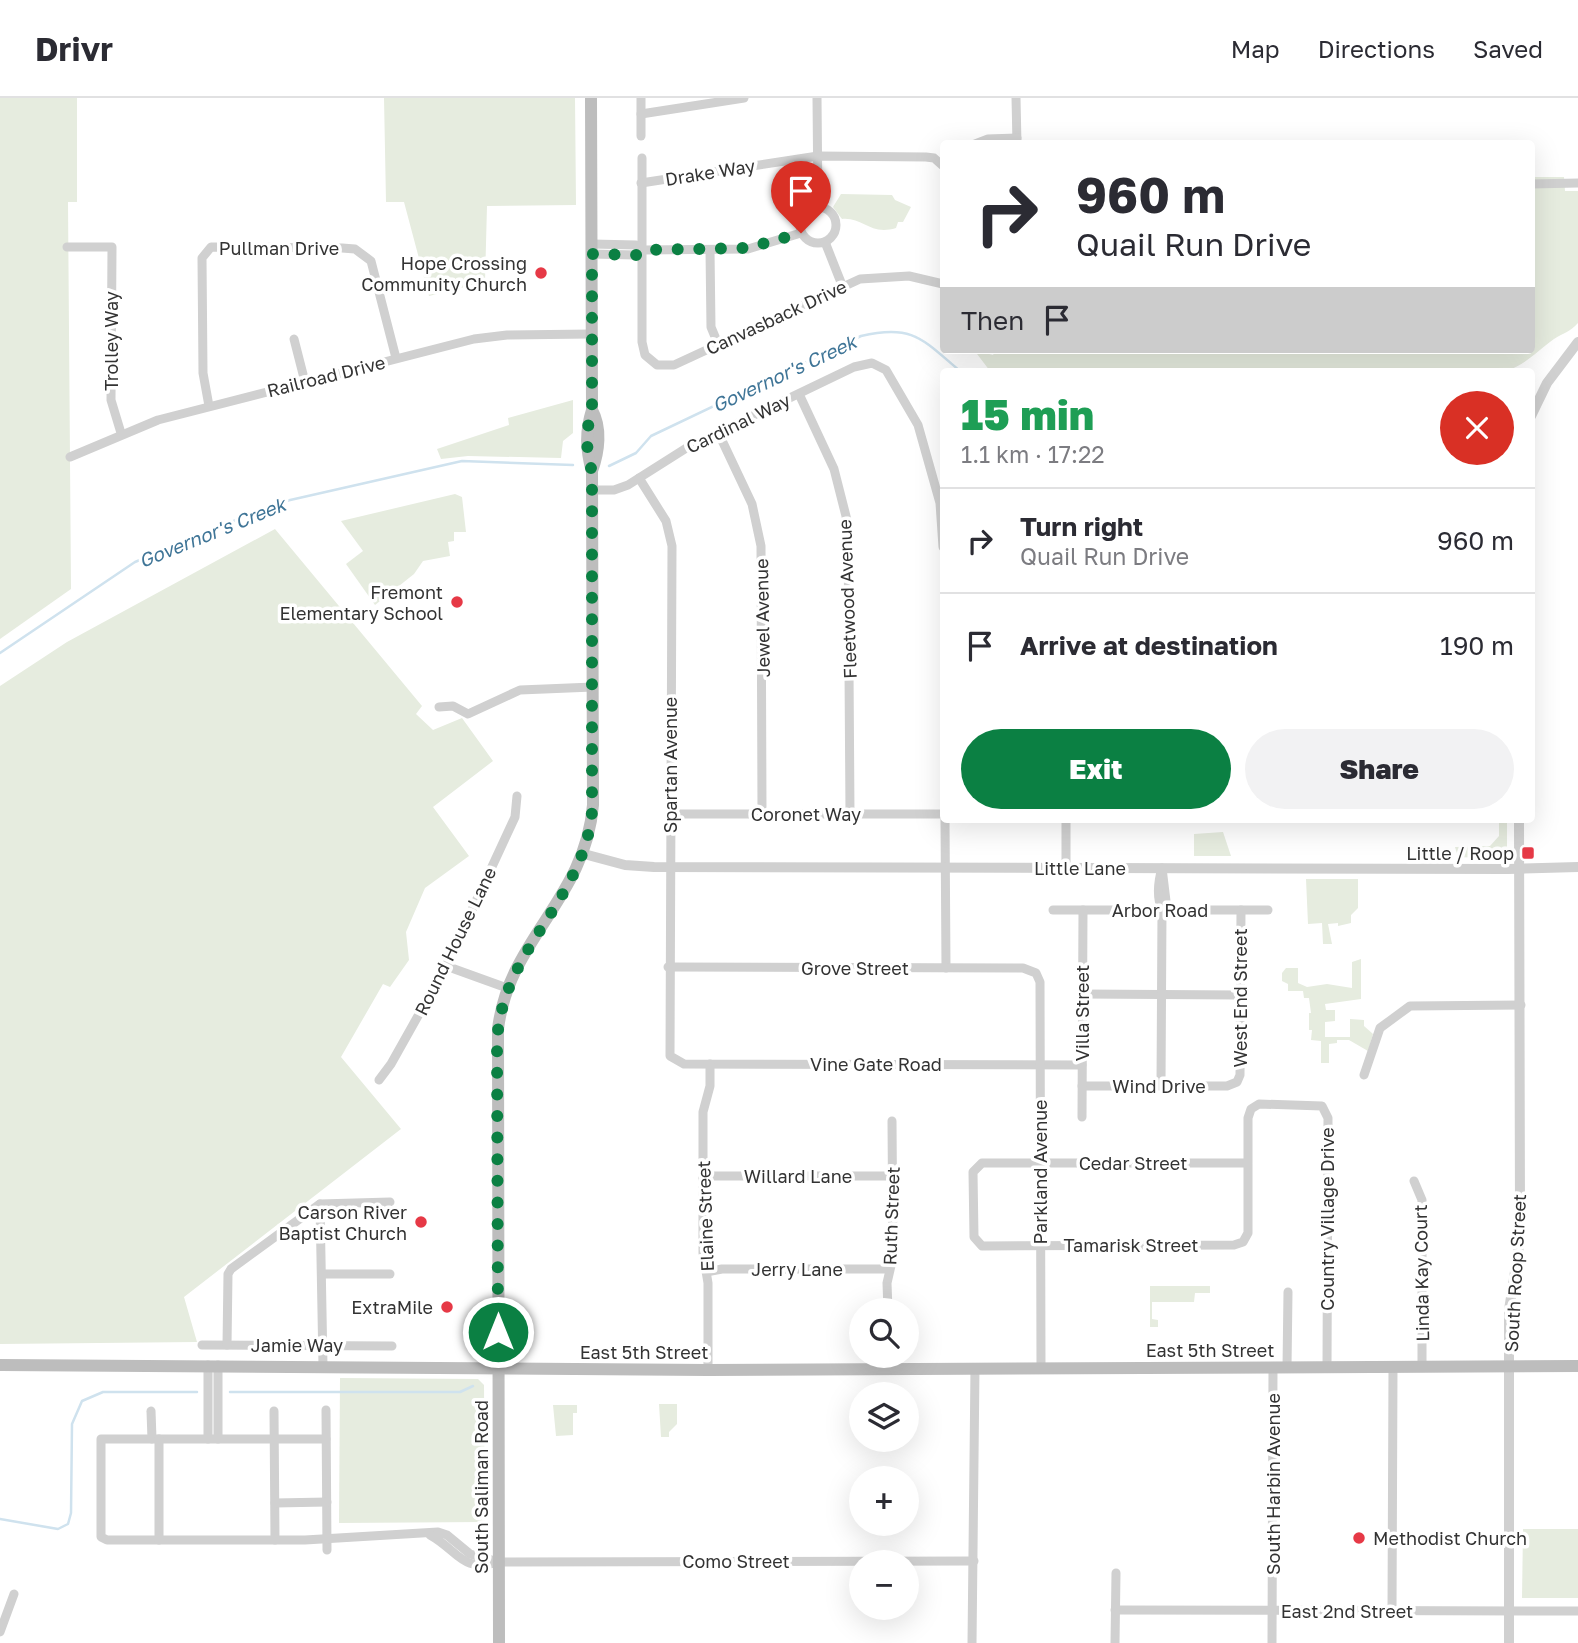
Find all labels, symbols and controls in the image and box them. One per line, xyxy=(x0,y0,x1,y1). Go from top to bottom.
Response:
text: Drivr xyxy=(35,29,113,68)
text: Map xyxy=(1231,34,1280,63)
text: Directions xyxy=(1318,34,1435,63)
text: Saved xyxy=(1473,34,1543,63)
street label: Drake Way xyxy=(663,154,757,190)
pin xyxy=(771,161,831,233)
text: 960 m xyxy=(1076,165,1225,224)
icon: right xyxy=(961,168,1052,259)
icon: arrive xyxy=(782,172,820,210)
text: Quail Run Drive xyxy=(1076,225,1311,263)
street label: Pullman Drive xyxy=(219,237,339,259)
place label: Hope Crossing Community Church xyxy=(361,252,527,295)
marker: Hope Crossing Community Church xyxy=(533,265,549,281)
street label: Canvasback Drive xyxy=(702,275,850,359)
street label: Trolley Way xyxy=(100,291,122,391)
icon: arrive xyxy=(1038,301,1076,339)
text: Then xyxy=(961,305,1024,336)
water label: Governor's Creek xyxy=(708,329,862,416)
street label: Railroad Drive xyxy=(265,351,387,401)
street label: Cardinal Way xyxy=(682,388,794,458)
text: 15 min xyxy=(961,389,1094,439)
button: close xyxy=(1440,391,1514,465)
text: 1.1 km · 17:22 xyxy=(961,440,1105,468)
water label: Governor's Creek xyxy=(135,491,291,572)
text: Turn right xyxy=(1020,511,1143,542)
street label: Fleetwood Avenue xyxy=(833,519,861,679)
icon: right xyxy=(961,522,999,560)
text: 960 m xyxy=(1437,525,1514,556)
text: Quail Run Drive xyxy=(1020,542,1189,570)
street label: Jewel Avenue xyxy=(750,558,774,678)
place label: Fremont Elementary School xyxy=(279,581,443,624)
marker: Fremont Elementary School xyxy=(449,594,465,610)
icon: arrive xyxy=(961,627,999,665)
text: Arrive at destination xyxy=(1020,630,1278,661)
text: 190 m xyxy=(1440,630,1514,661)
street label: Spartan Avenue xyxy=(659,697,681,833)
button: Exit xyxy=(961,729,1231,809)
button: Share xyxy=(1245,729,1514,809)
street label: Coronet Way xyxy=(751,803,861,825)
place label: Little / Roop xyxy=(1406,842,1514,864)
marker: Little / Roop xyxy=(1520,845,1536,861)
street label: Little Lane xyxy=(1034,857,1126,879)
street label: Round House Lane xyxy=(410,863,500,1019)
street label: Arbor Road xyxy=(1112,899,1208,921)
street label: West End Street xyxy=(1229,928,1251,1068)
street label: Grove Street xyxy=(801,957,909,979)
street label: Villa Street xyxy=(1071,965,1093,1061)
street label: Vine Gate Road xyxy=(810,1053,942,1075)
street label: Wind Drive xyxy=(1112,1075,1206,1097)
street label: Parkland Avenue xyxy=(1029,1099,1051,1245)
street label: Country Village Drive xyxy=(1316,1127,1338,1311)
street label: Cedar Street xyxy=(1079,1152,1187,1174)
street label: Elaine Street xyxy=(692,1160,718,1272)
street label: Willard Lane xyxy=(744,1165,852,1187)
street label: Ruth Street xyxy=(878,1166,904,1266)
street label: South Roop Street xyxy=(1500,1193,1530,1353)
place label: Carson River Baptist Church xyxy=(279,1201,407,1244)
street label: Linda Kay Court xyxy=(1409,1204,1433,1342)
marker: Carson River Baptist Church xyxy=(413,1214,429,1230)
street label: Tamarisk Street xyxy=(1063,1234,1199,1256)
street label: Jerry Lane xyxy=(751,1258,843,1280)
position arrow xyxy=(461,1295,535,1369)
place label: ExtraMile xyxy=(351,1296,433,1318)
map controls xyxy=(849,1298,919,1620)
button: search xyxy=(849,1298,919,1368)
marker: ExtraMile xyxy=(439,1299,455,1315)
street label: Jamie Way xyxy=(251,1334,343,1356)
street label: East 5th Street xyxy=(1146,1339,1274,1361)
street label: East 5th Street xyxy=(580,1341,708,1363)
button: layers xyxy=(849,1382,919,1452)
street label: South Harbin Avenue xyxy=(1262,1393,1284,1575)
street label: South Saliman Road xyxy=(470,1400,492,1574)
button: + xyxy=(849,1466,919,1536)
place label: Methodist Church xyxy=(1373,1527,1527,1549)
marker: Methodist Church xyxy=(1351,1530,1367,1546)
street label: Como Street xyxy=(682,1550,790,1572)
button: − xyxy=(849,1550,919,1620)
street label: East 2nd Street xyxy=(1281,1600,1413,1622)

